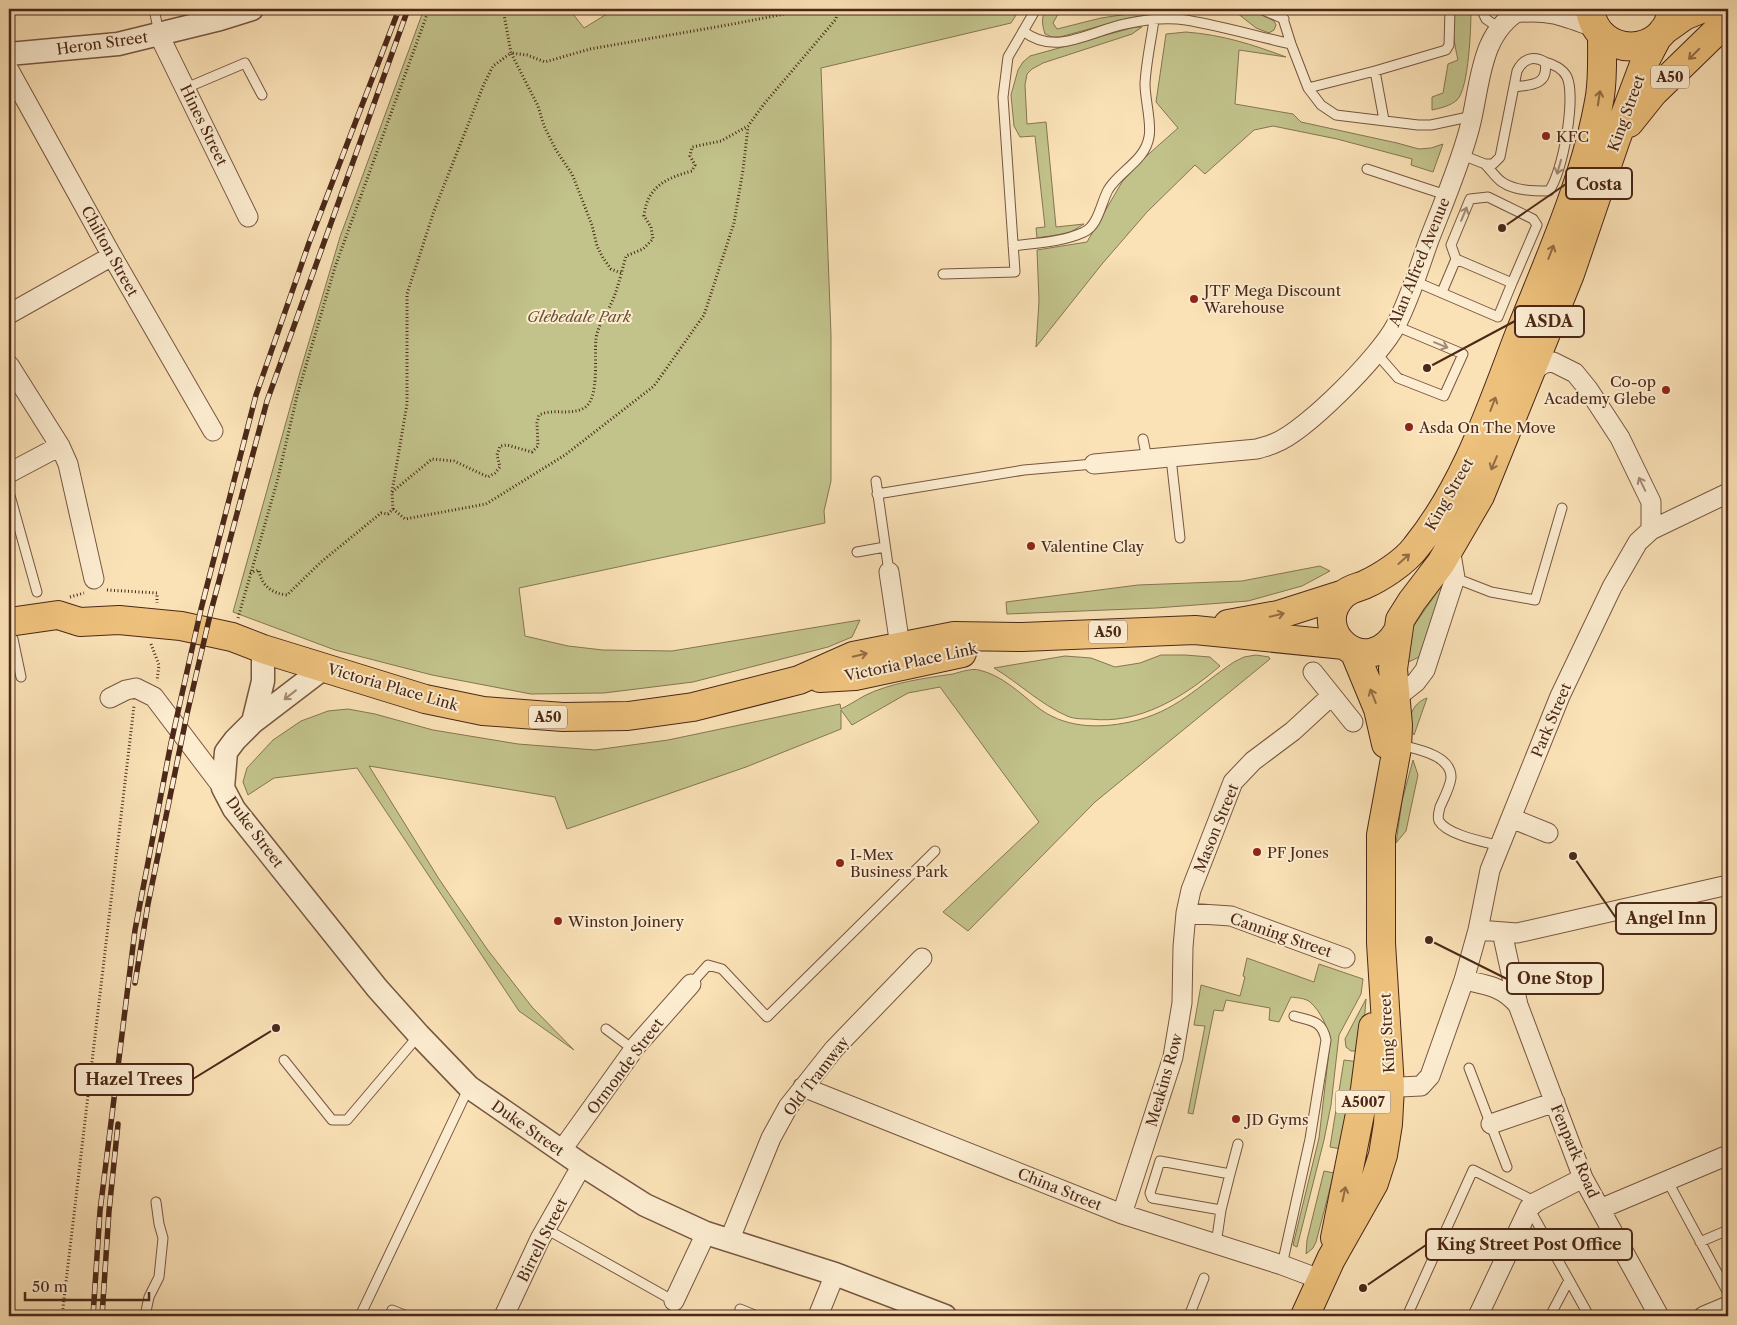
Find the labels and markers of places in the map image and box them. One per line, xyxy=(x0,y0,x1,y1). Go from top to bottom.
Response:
place label: KFC xyxy=(1556,127,1589,146)
marker: KFC xyxy=(1540,130,1552,142)
callout: Costa xyxy=(1566,168,1632,199)
place label: JTF Mega Discount Warehouse xyxy=(1202,281,1342,317)
marker: JTF Mega Discount Warehouse xyxy=(1188,293,1200,305)
callout: ASDA xyxy=(1515,306,1584,337)
place label: Co-op Academy Glebe xyxy=(1543,372,1656,408)
marker: Co-op Academy Glebe xyxy=(1660,384,1672,396)
place label: Asda On The Move xyxy=(1418,418,1556,437)
marker: Asda On The Move xyxy=(1403,421,1415,433)
place label: Valentine Clay xyxy=(1040,537,1145,556)
marker: Valentine Clay xyxy=(1025,540,1037,552)
place label: PF Jones xyxy=(1267,843,1329,862)
place label: I-Mex Business Park xyxy=(850,845,950,881)
marker: PF Jones xyxy=(1251,846,1263,858)
marker: I-Mex Business Park xyxy=(834,857,846,869)
callout: Angel Inn xyxy=(1616,903,1716,934)
place label: Winston Joinery xyxy=(567,912,685,931)
marker: Winston Joinery xyxy=(552,915,564,927)
callout: One Stop xyxy=(1507,963,1603,994)
callout: Hazel Trees xyxy=(75,1064,193,1095)
place label: JD Gyms xyxy=(1244,1110,1308,1129)
marker: JD Gyms xyxy=(1230,1113,1242,1125)
callout: King Street Post Office xyxy=(1426,1229,1632,1260)

